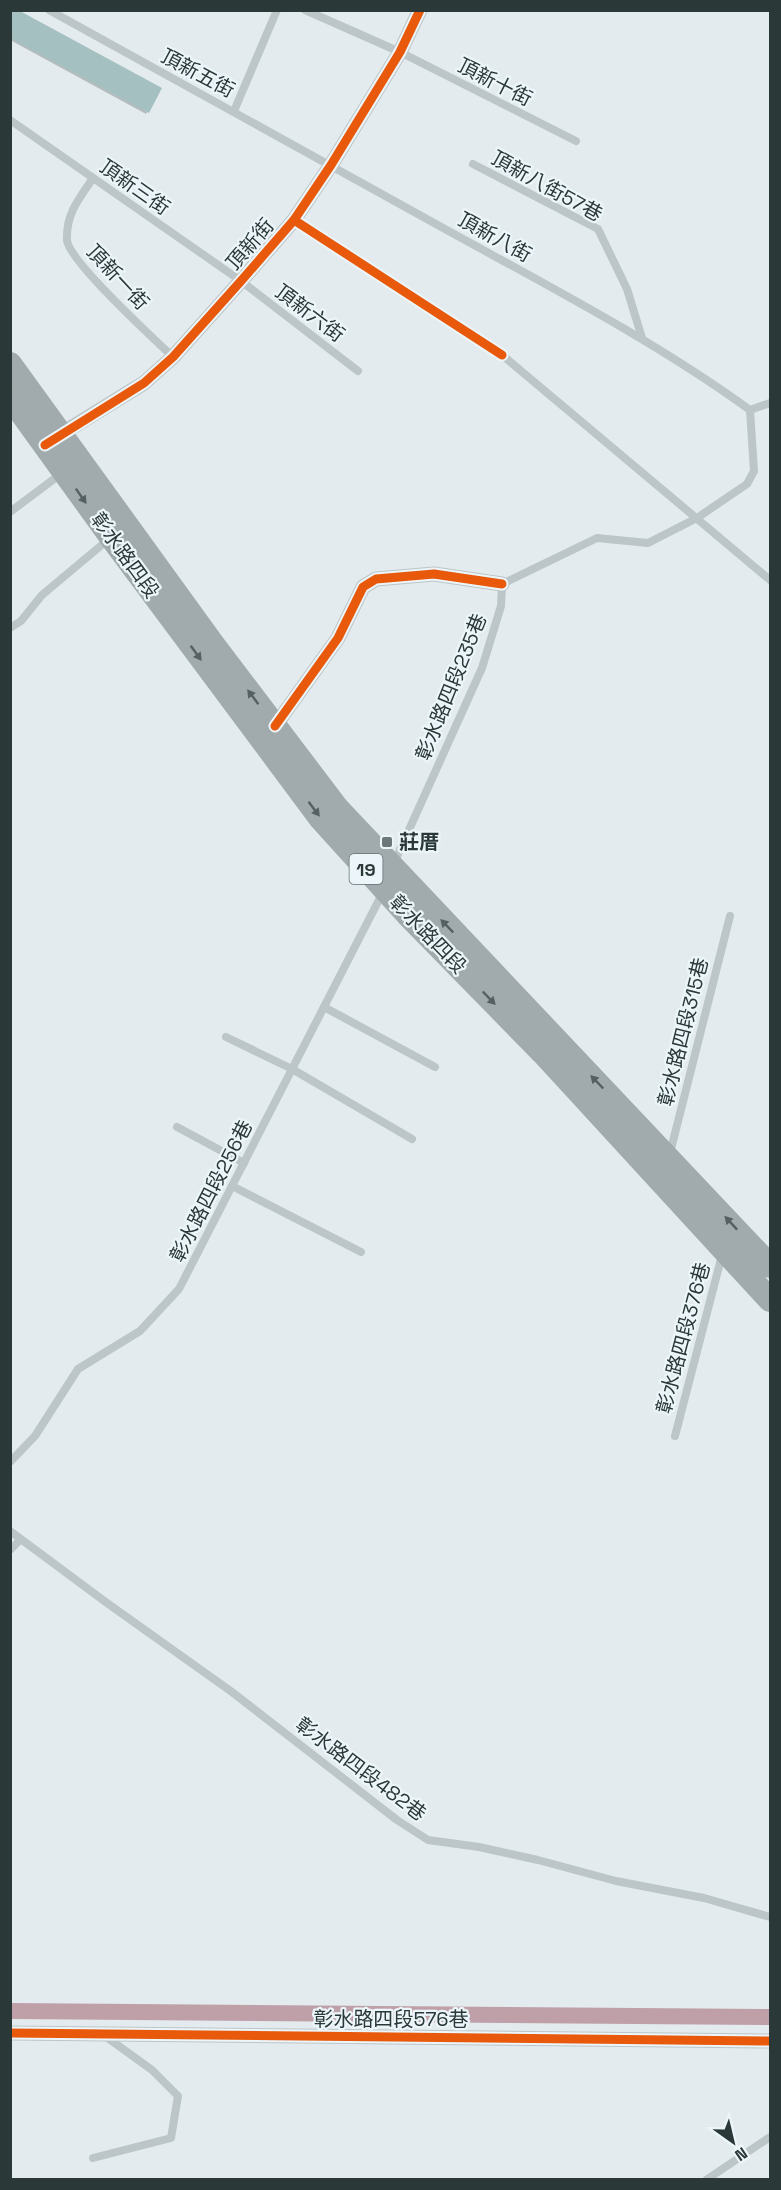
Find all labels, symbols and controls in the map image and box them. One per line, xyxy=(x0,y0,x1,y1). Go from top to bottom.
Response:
street label: 頂新五街 xyxy=(157,43,239,103)
street label: 頂新十街 xyxy=(453,52,537,112)
street label: 頂新八街57巷 xyxy=(487,145,607,227)
street label: 頂新三街 xyxy=(95,153,175,221)
street label: 頂新八街 xyxy=(454,206,536,268)
street label: 頂新街 xyxy=(221,213,279,275)
street label: 頂新一街 xyxy=(81,239,155,315)
street label: 頂新六街 xyxy=(270,279,350,347)
one-way arrow xyxy=(75,487,87,503)
street label: 彰水路四段 xyxy=(85,507,165,603)
street label: 彰水路四段235巷 xyxy=(410,610,492,764)
one-way arrow xyxy=(190,646,202,661)
one-way arrow xyxy=(248,690,260,705)
one-way arrow xyxy=(307,801,320,817)
place label: 莊厝 xyxy=(399,829,439,855)
marker: 莊厝 xyxy=(380,835,394,849)
road number: 19 xyxy=(350,854,382,884)
street label: 彰水路四段 xyxy=(384,889,472,979)
one-way arrow xyxy=(440,918,454,933)
street label: 彰水路四段315巷 xyxy=(652,955,714,1109)
one-way arrow xyxy=(482,990,496,1004)
one-way arrow xyxy=(590,1075,604,1089)
street label: 彰水路四段256巷 xyxy=(164,1115,258,1267)
one-way arrow xyxy=(725,1216,738,1231)
street label: 彰水路四段376巷 xyxy=(650,1260,716,1416)
street label: 彰水路四段482巷 xyxy=(290,1711,432,1827)
street label: 彰水路四段576巷 xyxy=(313,2006,469,2032)
north arrow xyxy=(703,2112,763,2172)
text: N xyxy=(731,2142,751,2166)

